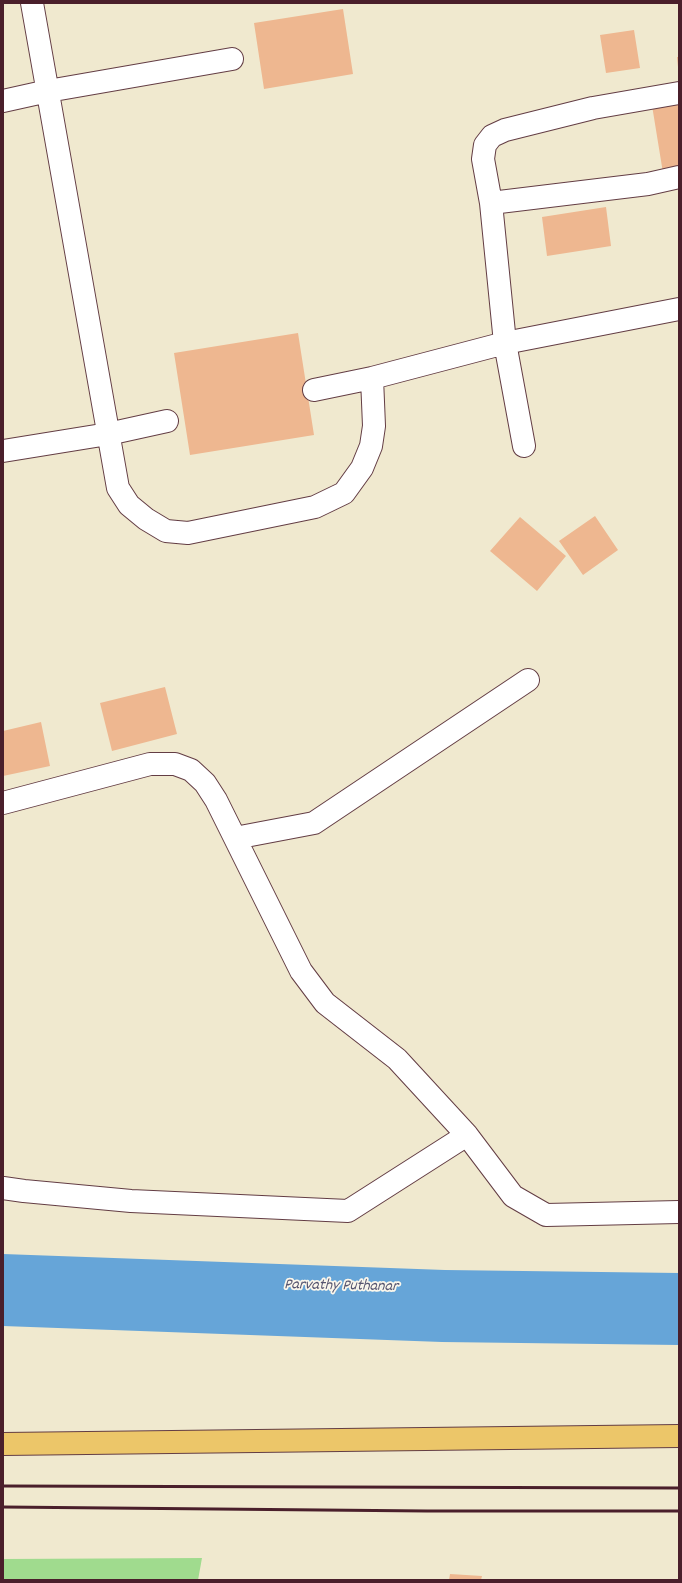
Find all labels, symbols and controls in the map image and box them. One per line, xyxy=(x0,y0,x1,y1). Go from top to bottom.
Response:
water label: Parvathy Puthanar xyxy=(284,1276,398,1298)

